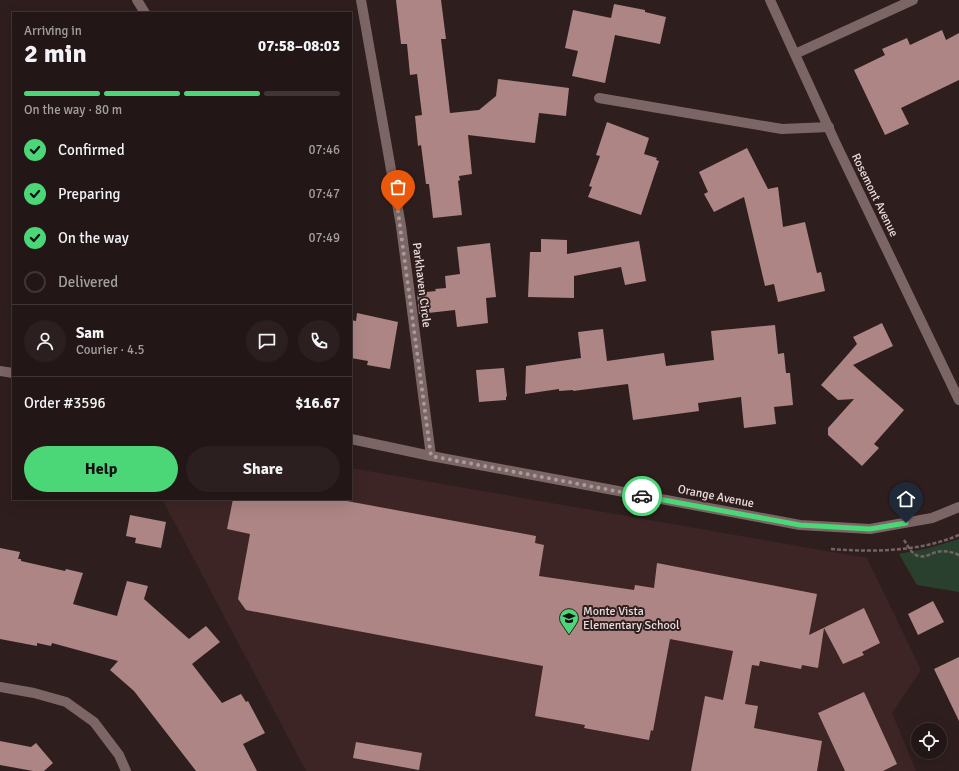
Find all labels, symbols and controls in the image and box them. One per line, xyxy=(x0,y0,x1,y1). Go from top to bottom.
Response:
text: Arriving in xyxy=(24,23,82,39)
text: 07:58–08:03 xyxy=(258,37,340,55)
text: 2 min xyxy=(24,38,87,70)
text: On the way · 80 m xyxy=(24,102,122,118)
icon: check xyxy=(24,139,46,161)
text: Confirmed xyxy=(58,141,125,159)
text: 07:46 xyxy=(308,142,340,158)
street label: Rosemont Avenue xyxy=(848,151,901,240)
pin xyxy=(381,170,415,211)
icon: bag xyxy=(387,176,409,198)
icon: check xyxy=(24,183,46,205)
text: Preparing xyxy=(58,185,121,203)
text: 07:47 xyxy=(308,186,340,202)
icon: check xyxy=(24,227,46,249)
text: On the way xyxy=(58,229,129,247)
text: 07:49 xyxy=(308,230,340,246)
street label: Parkhaven Circle xyxy=(409,242,434,329)
text: Delivered xyxy=(58,273,118,291)
button: person xyxy=(24,320,66,362)
button: chat xyxy=(246,320,288,362)
button: phone xyxy=(298,320,340,362)
text: Sam xyxy=(76,324,104,342)
text: Courier · 4.5 xyxy=(76,342,145,358)
text: Order #3596 xyxy=(24,394,106,412)
text: $16.67 xyxy=(295,394,340,412)
button: Help xyxy=(24,446,178,492)
button: Share xyxy=(186,446,340,492)
courier xyxy=(622,476,662,516)
street label: Orange Avenue xyxy=(676,482,755,511)
pin xyxy=(889,482,923,523)
icon: car xyxy=(631,485,653,507)
icon: home xyxy=(895,488,917,510)
place label: Monte Vista Elementary School xyxy=(583,604,680,633)
school or university icon: Monte Vista Elementary School xyxy=(558,607,580,635)
map controls xyxy=(911,723,947,759)
button: locate xyxy=(911,723,947,759)

